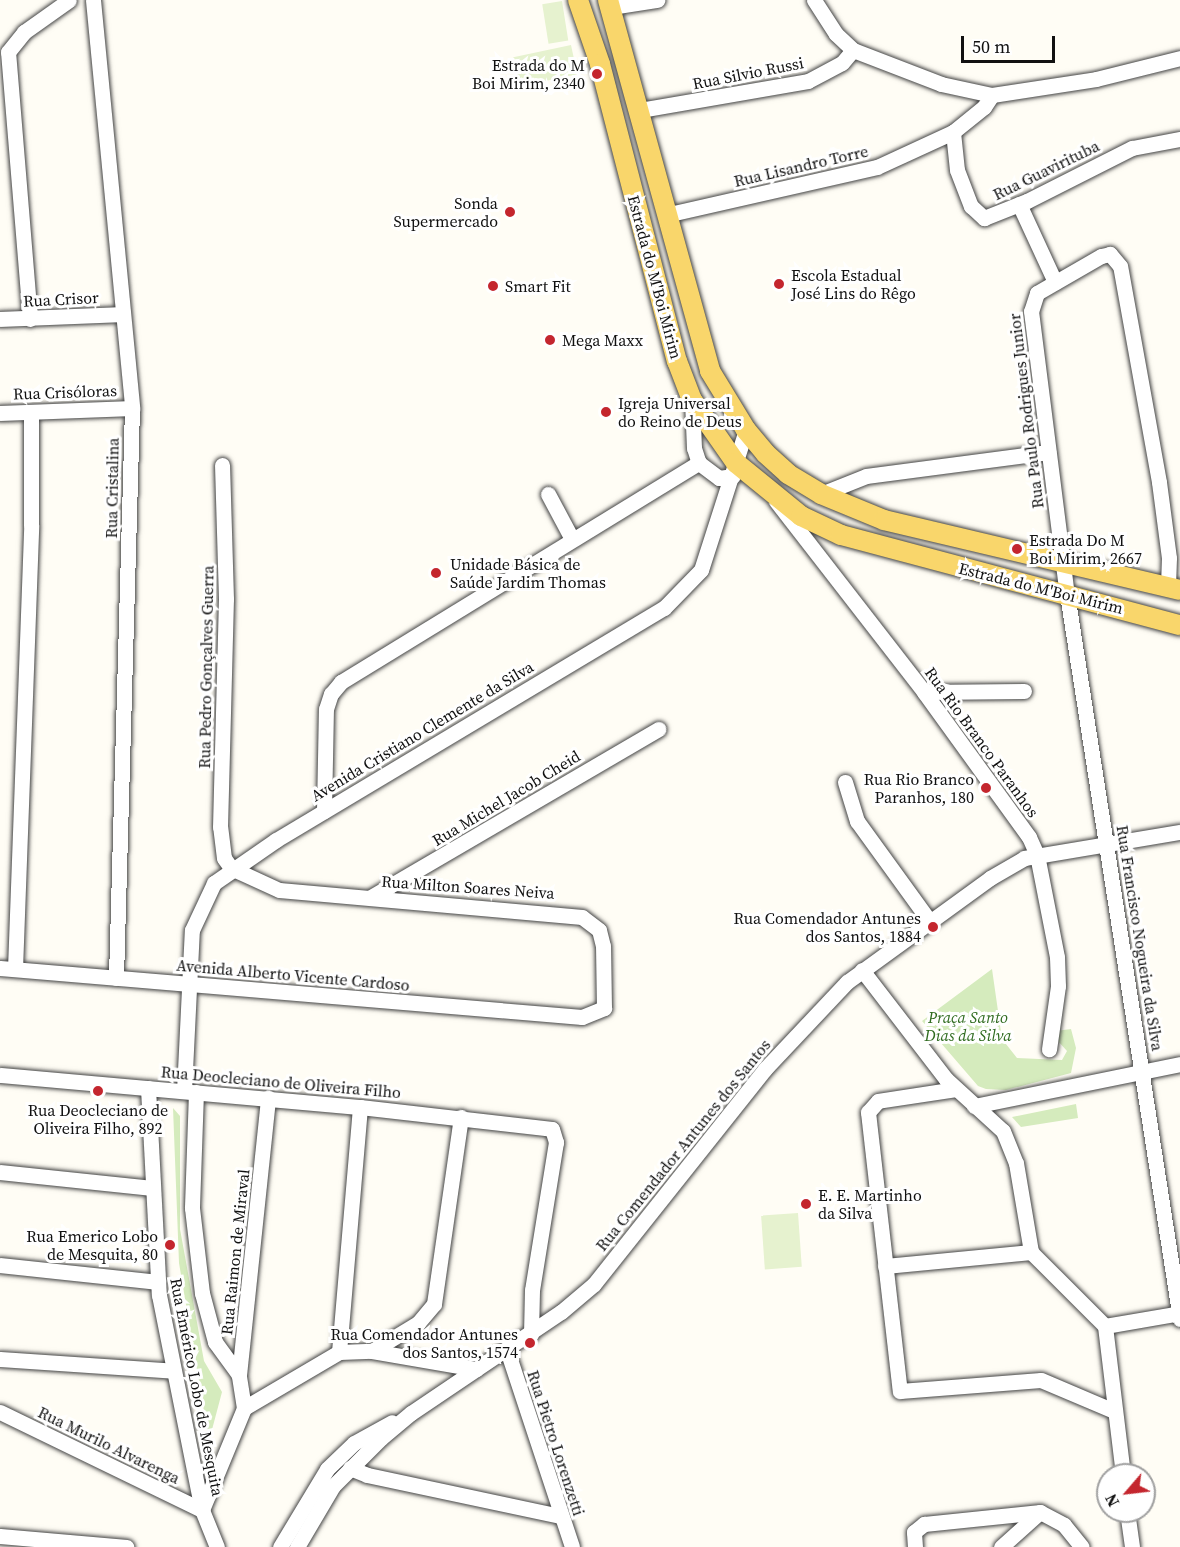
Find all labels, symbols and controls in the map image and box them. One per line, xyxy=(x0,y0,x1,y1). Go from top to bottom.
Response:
scale bar xyxy=(964,24,1058,62)
text: 50 m xyxy=(972,34,1010,59)
street label: Rua Silvio Russi xyxy=(691,53,805,93)
place label: Estrada do M Boi Mirim, 2340 xyxy=(472,55,585,93)
marker: Estrada do M Boi Mirim, 2340 xyxy=(590,67,604,81)
street label: Rua Guavirituba xyxy=(990,136,1102,204)
street label: Rua Lisandro Torre xyxy=(732,141,870,191)
place label: Sonda Supermercado xyxy=(394,193,498,231)
street label: Estrada do M'Boi Mirim xyxy=(624,193,686,361)
marker: Sonda Supermercado xyxy=(503,205,517,219)
place label: Escola Estadual José Lins do Rêgo xyxy=(791,265,916,303)
place label: Smart Fit xyxy=(505,276,571,296)
marker: Escola Estadual José Lins do Rêgo xyxy=(772,277,786,291)
marker: Smart Fit xyxy=(486,279,500,293)
street label: Rua Crisor xyxy=(23,287,99,311)
street label: Rua Paulo Rodrigues Junior xyxy=(1005,312,1047,510)
place label: Mega Maxx xyxy=(562,330,643,350)
marker: Mega Maxx xyxy=(543,333,557,347)
street label: Rua Crisóloras xyxy=(13,381,117,403)
place label: Igreja Universal do Reino de Deus xyxy=(618,393,742,431)
marker: Igreja Universal do Reino de Deus xyxy=(599,405,613,419)
street label: Rua Cristalina xyxy=(102,437,122,539)
place label: Estrada Do M Boi Mirim, 2667 xyxy=(1029,530,1142,568)
marker: Estrada Do M Boi Mirim, 2667 xyxy=(1010,542,1024,556)
place label: Unidade Básica de Saúde Jardim Thomas xyxy=(450,554,606,592)
street label: Estrada do M'Boi Mirim xyxy=(957,558,1125,618)
marker: Unidade Básica de Saúde Jardim Thomas xyxy=(427,564,445,582)
street label: Rua Pedro Gonçalves Guerra xyxy=(195,565,217,769)
street label: Avenida Cristiano Clemente da Silva xyxy=(307,657,537,805)
street label: Rua Rio Branco Paranhos xyxy=(921,663,1043,821)
street label: Rua Michel Jacob Cheid xyxy=(429,746,583,850)
place label: Rua Rio Branco Paranhos, 180 xyxy=(864,769,974,807)
marker: Rua Rio Branco Paranhos, 180 xyxy=(979,781,993,795)
street label: Rua Francisco Nogueira da Silva xyxy=(1113,824,1167,1052)
street label: Rua Milton Soares Neiva xyxy=(381,871,555,903)
place label: Rua Comendador Antunes dos Santos, 1884 xyxy=(733,908,921,946)
marker: Rua Comendador Antunes dos Santos, 1884 xyxy=(926,920,940,934)
street label: Avenida Alberto Vicente Cardoso xyxy=(175,955,411,995)
park label: Praça Santo Dias da Silva xyxy=(924,1007,1012,1045)
street label: Rua Comendador Antunes dos Santos xyxy=(592,1035,774,1255)
street label: Rua Deocleciano de Oliveira Filho xyxy=(160,1062,402,1102)
marker: Rua Deocleciano de Oliveira Filho, 892 xyxy=(91,1084,105,1098)
place label: Rua Deocleciano de Oliveira Filho, 892 xyxy=(28,1100,168,1138)
street label: Rua Raimon de Miraval xyxy=(217,1168,253,1336)
place label: E. E. Martinho da Silva xyxy=(818,1185,922,1223)
marker: E. E. Martinho da Silva xyxy=(799,1197,813,1211)
place label: Rua Emerico Lobo de Mesquita, 80 xyxy=(26,1226,158,1264)
marker: Rua Emerico Lobo de Mesquita, 80 xyxy=(163,1238,177,1252)
street label: Rua Emérico Lobo de Mesquita xyxy=(166,1276,228,1498)
place label: Rua Comendador Antunes dos Santos, 1574 xyxy=(330,1324,518,1362)
marker: Rua Comendador Antunes dos Santos, 1574 xyxy=(523,1336,537,1350)
street label: Rua Pietro Lorenzetti xyxy=(523,1368,589,1518)
street label: Rua Murilo Alvarenga xyxy=(35,1402,183,1488)
north arrow xyxy=(1096,1463,1156,1523)
text: N xyxy=(1099,1490,1124,1511)

